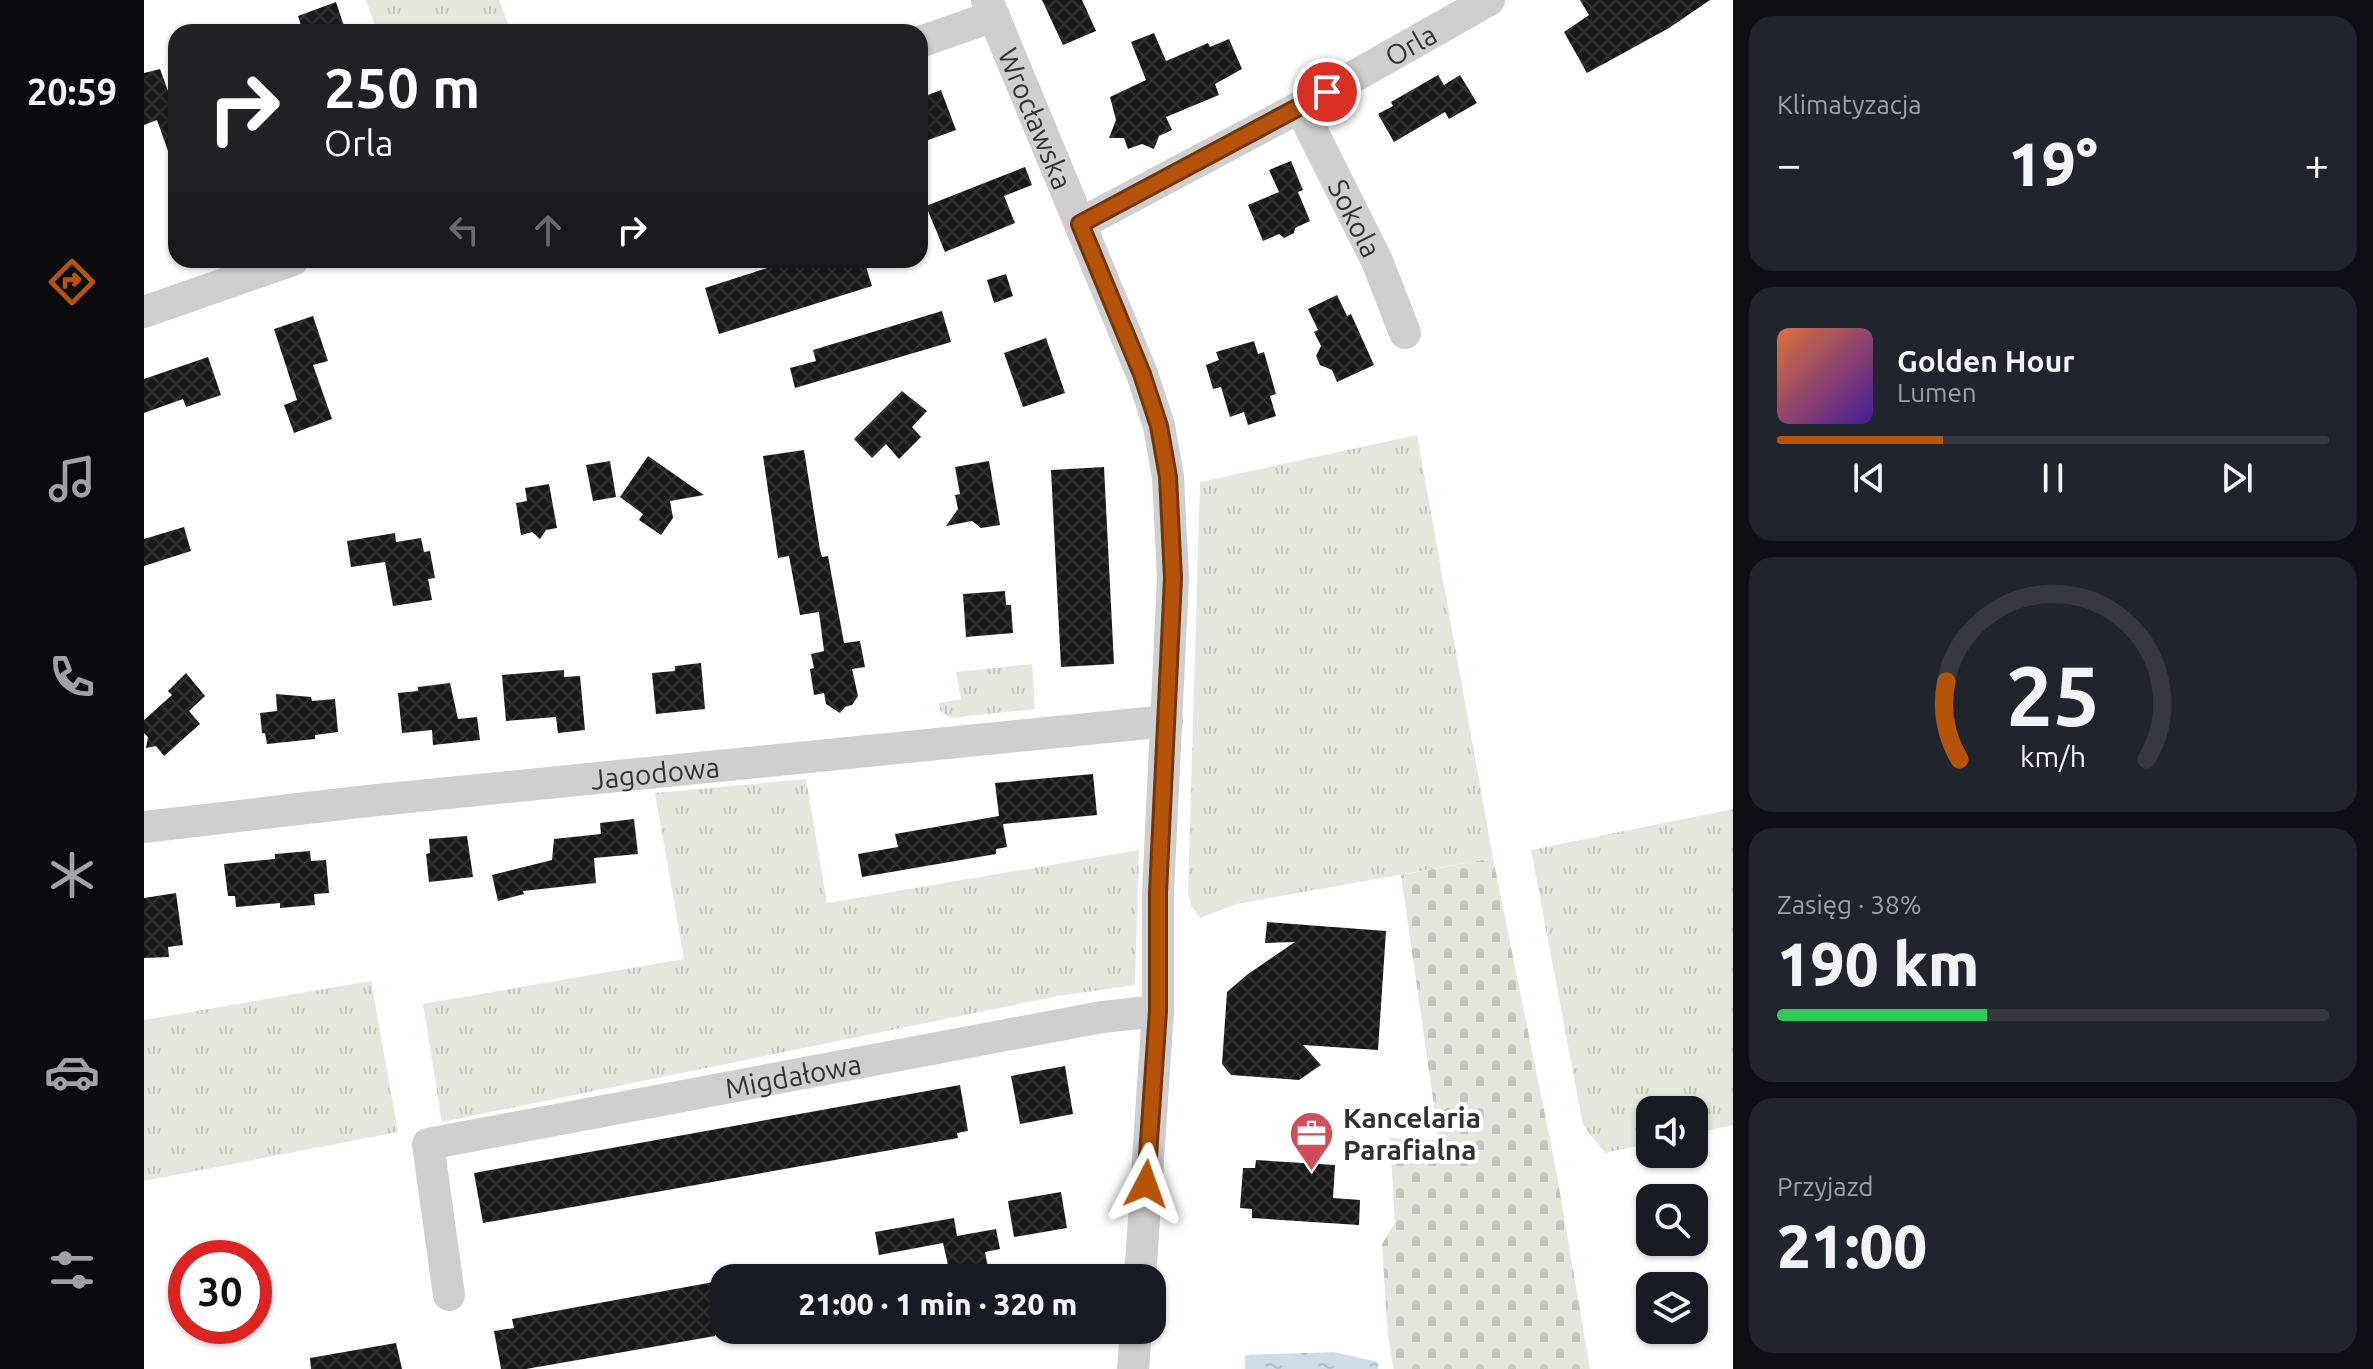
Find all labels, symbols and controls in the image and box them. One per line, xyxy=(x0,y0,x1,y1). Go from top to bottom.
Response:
street label: Orla xyxy=(1379,18,1442,71)
street label: Wrocławska xyxy=(993,43,1079,193)
icon: right xyxy=(192,56,296,160)
text: 250 m xyxy=(324,56,480,119)
pin xyxy=(1293,58,1361,126)
icon: arrive xyxy=(1305,70,1349,114)
text: 20:59 xyxy=(27,71,117,112)
text: Klimatyzacja xyxy=(1777,90,1922,119)
text: Orla xyxy=(324,122,394,163)
text: 19° xyxy=(2008,130,2098,197)
text: − xyxy=(1777,139,1802,188)
text: + xyxy=(2304,139,2329,188)
street label: Sokola xyxy=(1323,174,1388,262)
icon: left xyxy=(442,208,486,252)
icon: ahead xyxy=(526,208,570,252)
icon: right xyxy=(610,208,654,252)
icon: directions xyxy=(44,254,100,310)
text: Golden Hour xyxy=(1897,344,2075,378)
text: Lumen xyxy=(1897,378,1977,407)
icon: music xyxy=(44,451,100,507)
icon: previous xyxy=(1847,456,1891,500)
icon: pause xyxy=(2031,456,2075,500)
icon: next xyxy=(2215,456,2259,500)
text: 25 xyxy=(2006,648,2100,742)
icon: phone xyxy=(44,649,100,705)
text: km/h xyxy=(2020,741,2086,773)
street label: Jagodowa xyxy=(589,750,721,794)
icon: climate xyxy=(44,847,100,903)
text: Zasięg · 38% xyxy=(1777,890,1922,919)
text: 190 km xyxy=(1777,930,1979,997)
icon: car xyxy=(44,1044,100,1100)
street label: Migdałowa xyxy=(722,1047,864,1103)
map controls xyxy=(1636,1096,1708,1344)
button: sound xyxy=(1636,1096,1708,1168)
place label: Kancelaria Parafialna xyxy=(1343,1102,1481,1165)
office icon: Kancelaria Parafialna xyxy=(1288,1109,1336,1172)
position arrow xyxy=(1104,1142,1188,1226)
text: Przyjazd xyxy=(1777,1172,1874,1201)
button: search xyxy=(1636,1184,1708,1256)
text: 21:00 xyxy=(1777,1212,1927,1279)
speed limit sign: 30 xyxy=(168,1240,272,1344)
icon: filters xyxy=(44,1242,100,1298)
button: layers xyxy=(1636,1272,1708,1344)
text: 21:00 · 1 min · 320 m xyxy=(799,1287,1077,1321)

